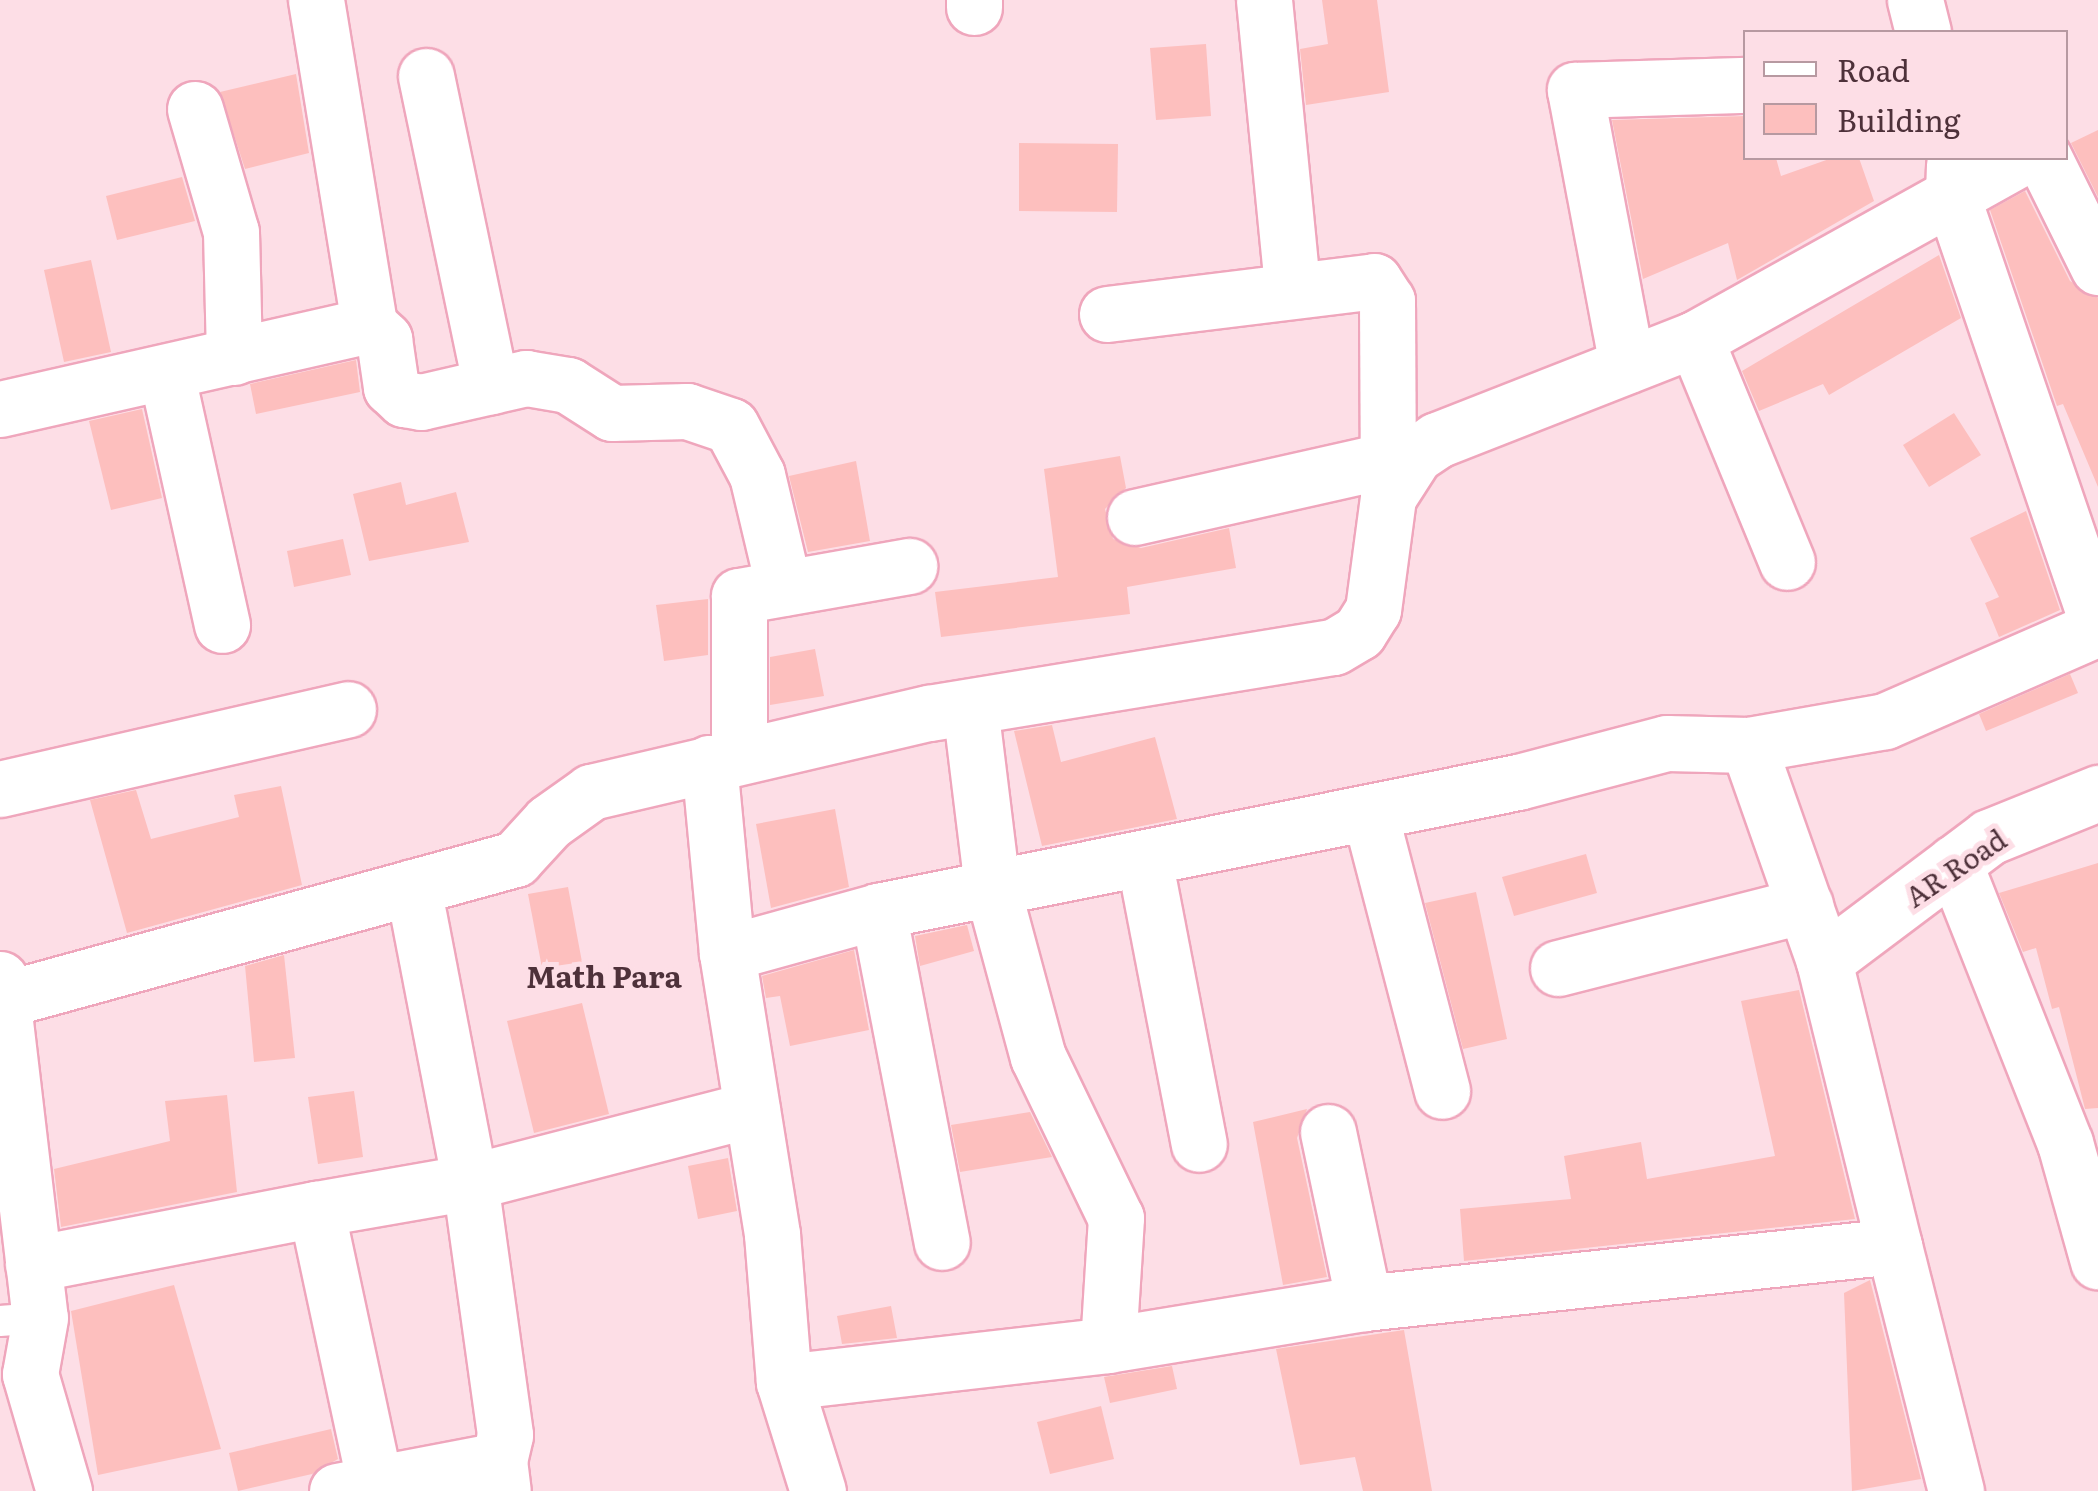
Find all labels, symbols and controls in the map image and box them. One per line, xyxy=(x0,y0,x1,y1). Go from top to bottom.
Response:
legend xyxy=(1743,30,2068,160)
text: Road xyxy=(1837,47,1910,91)
text: Building xyxy=(1837,97,1961,141)
street label: AR Road xyxy=(1898,821,2012,913)
district label: Math Para xyxy=(526,957,682,993)

